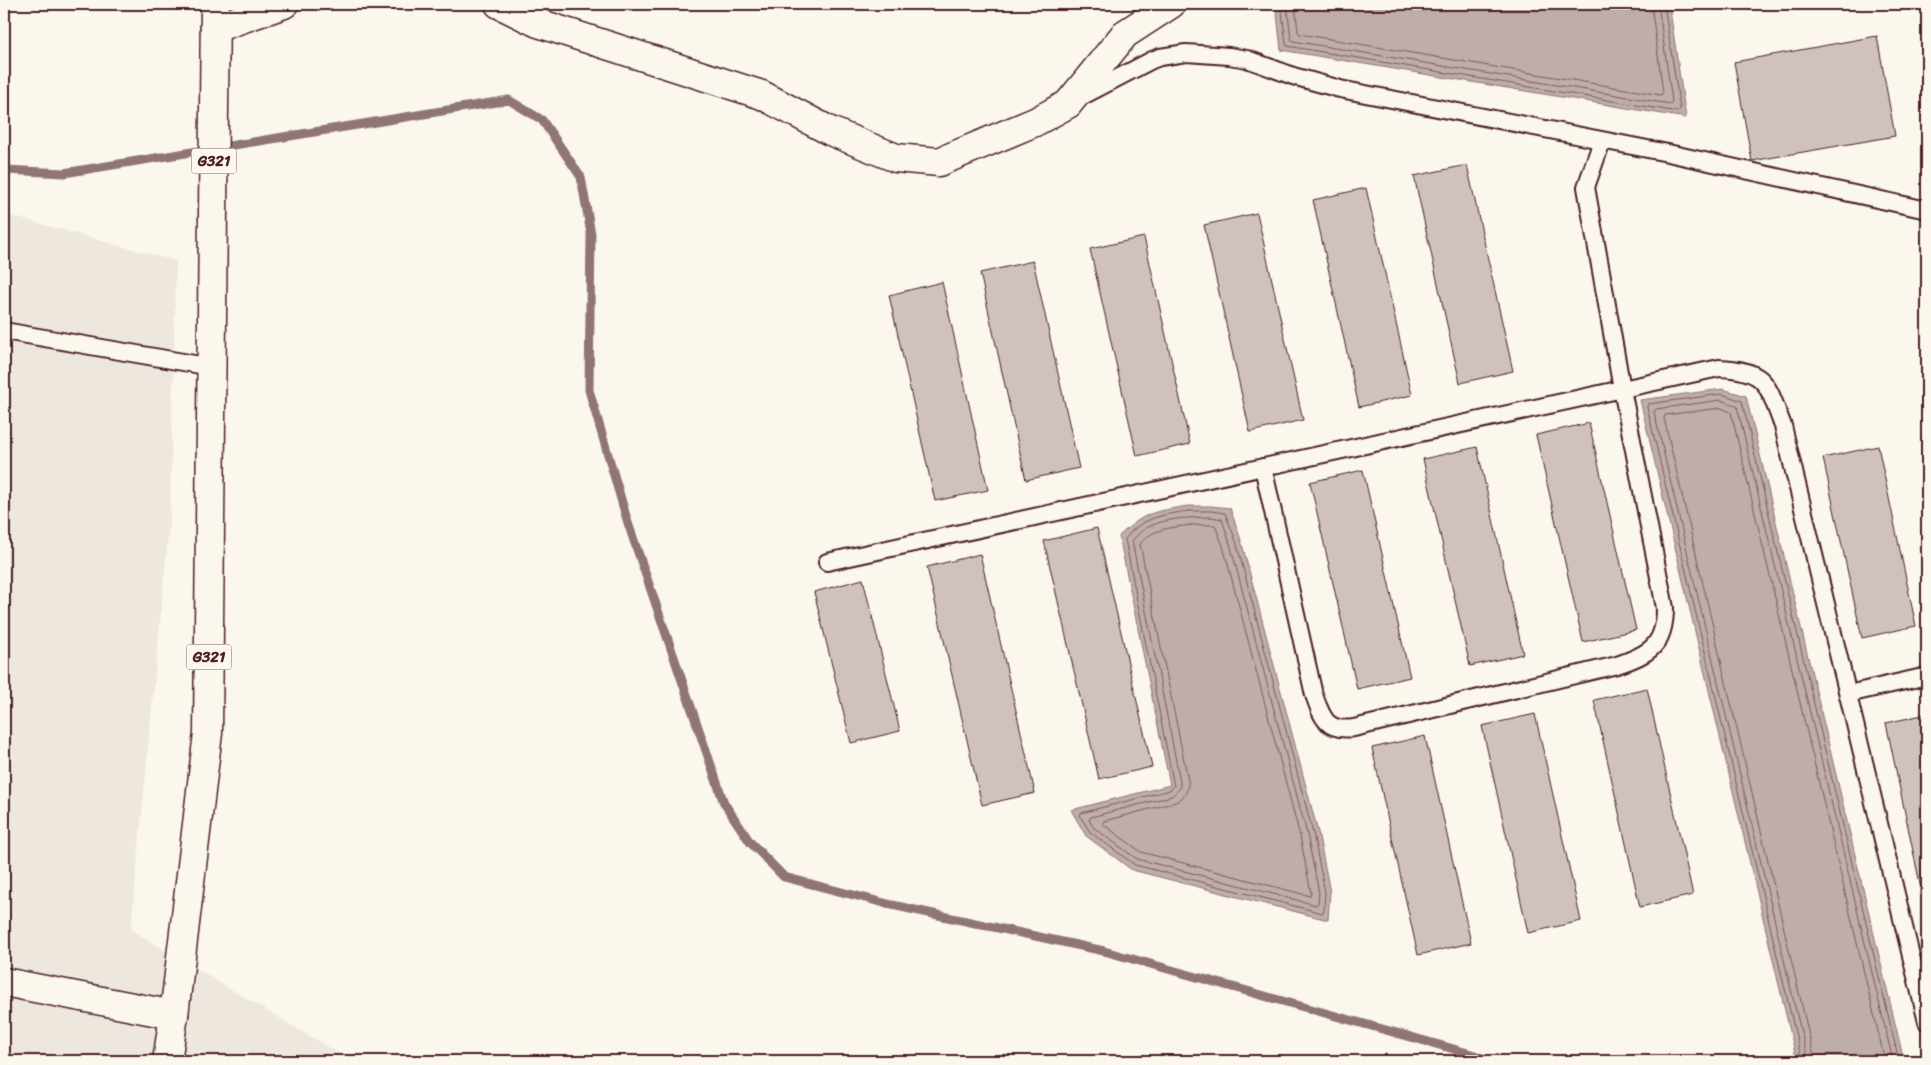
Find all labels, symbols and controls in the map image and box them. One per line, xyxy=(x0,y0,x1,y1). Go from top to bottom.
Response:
road number: G321 xyxy=(192,148,236,174)
road number: G321 xyxy=(186,644,232,670)

